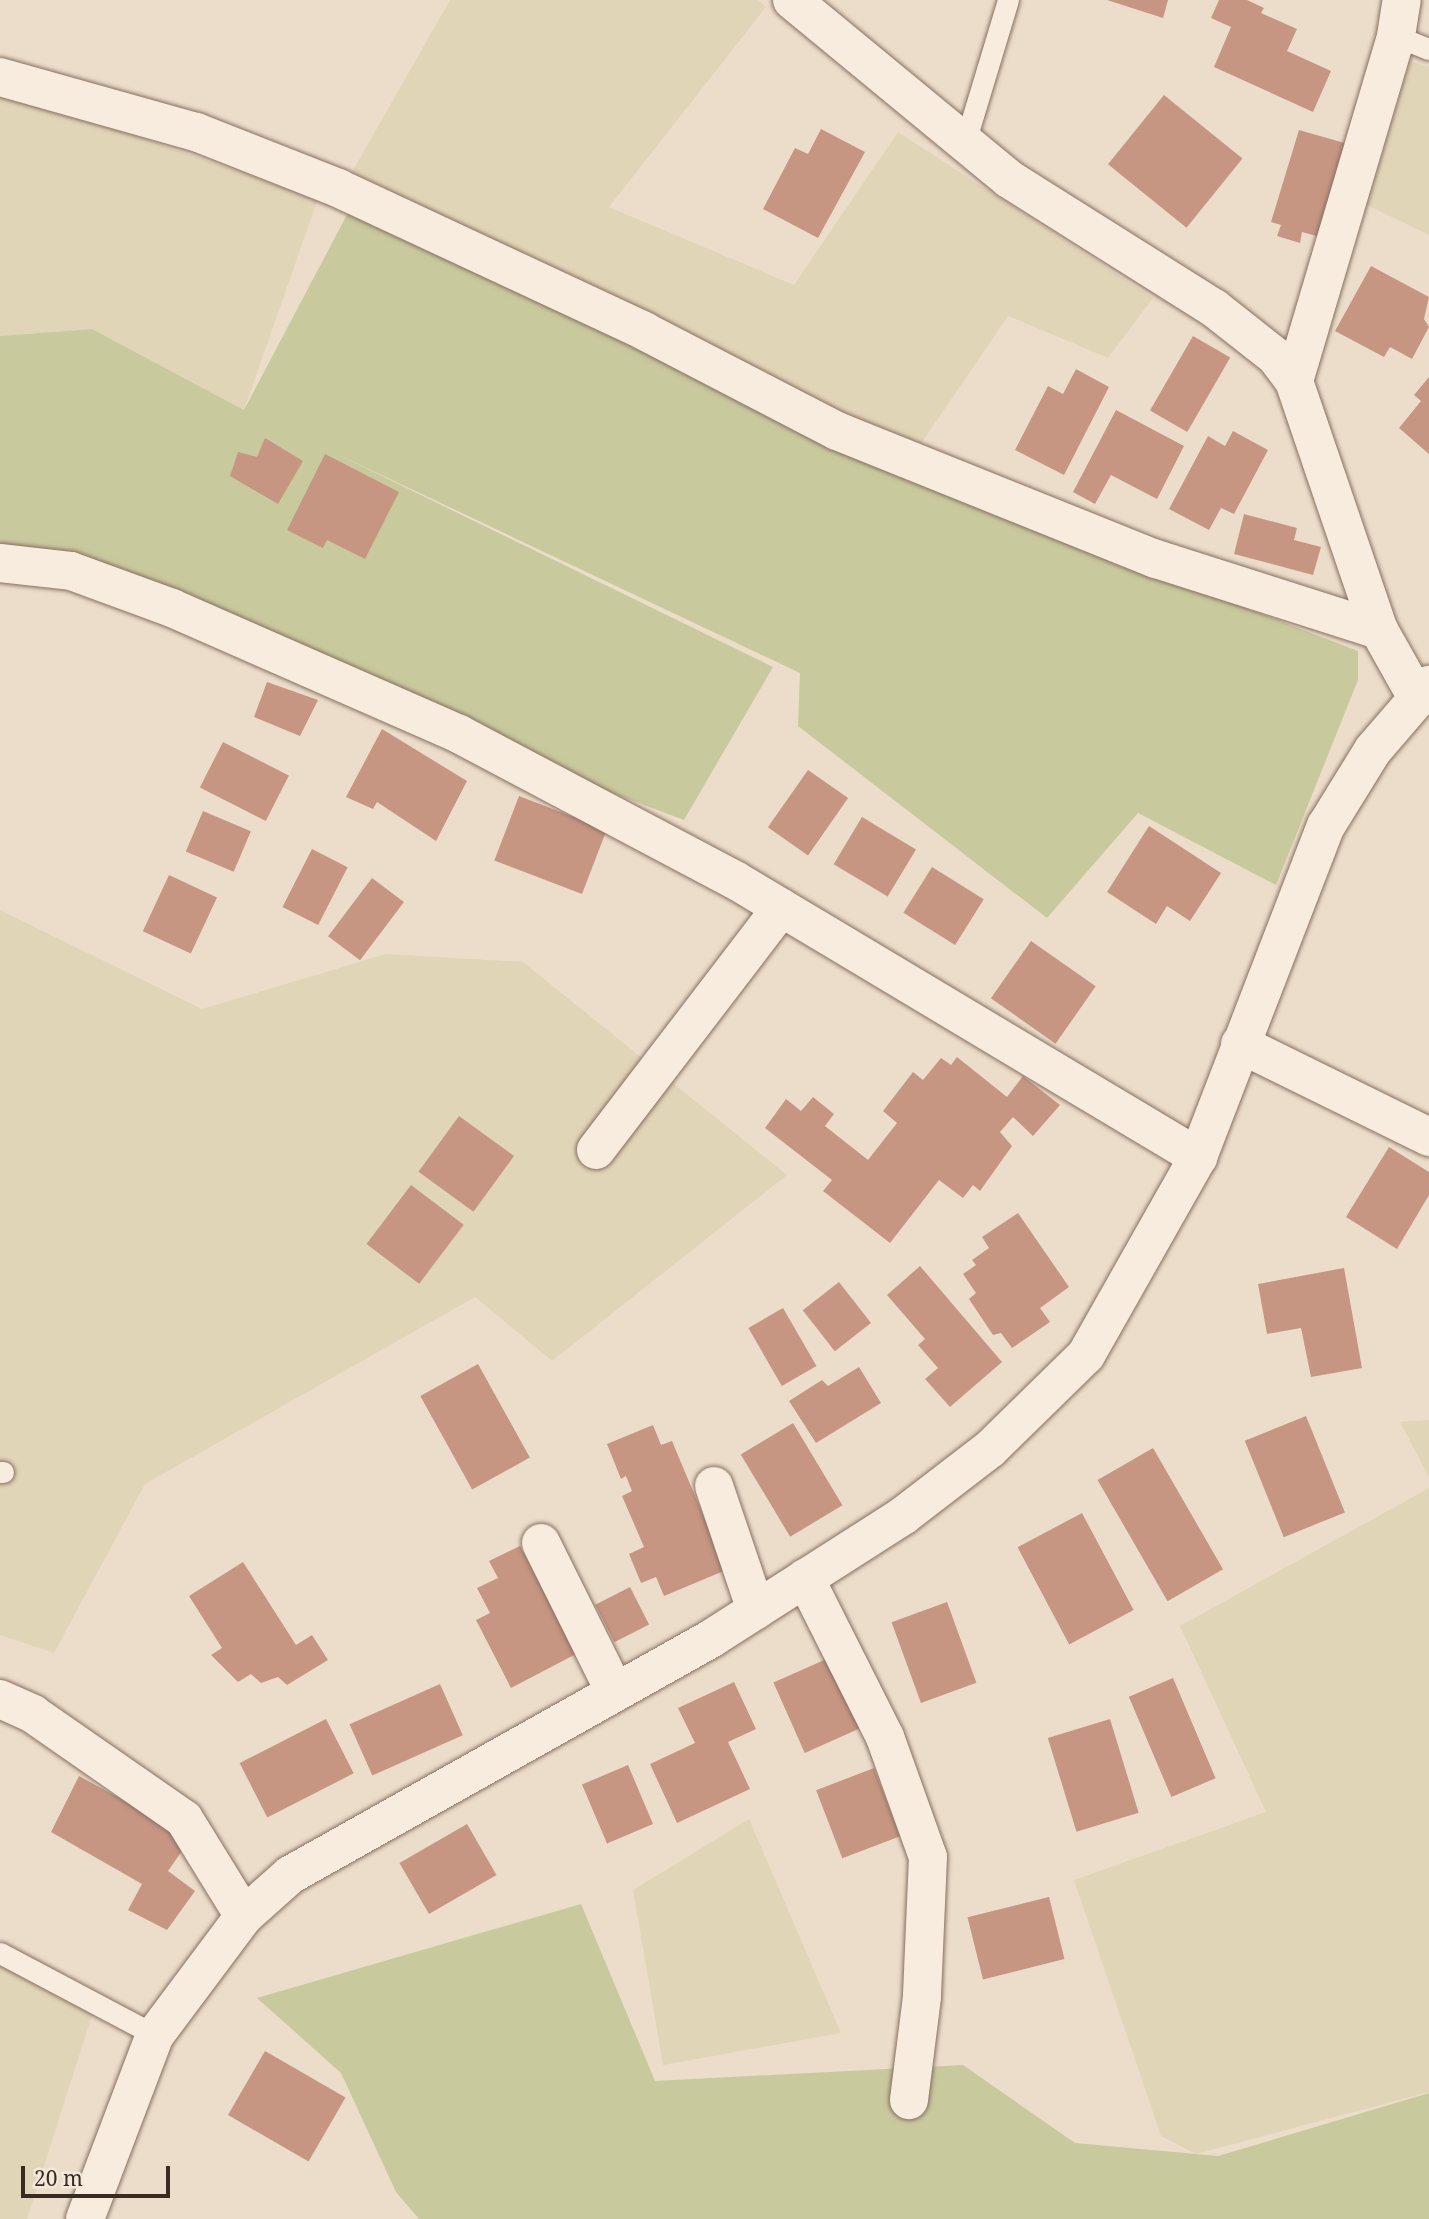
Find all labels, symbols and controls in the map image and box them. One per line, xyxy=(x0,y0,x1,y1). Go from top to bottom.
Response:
scale bar xyxy=(24,2152,173,2196)
text: 20 m xyxy=(34,2164,83,2192)

